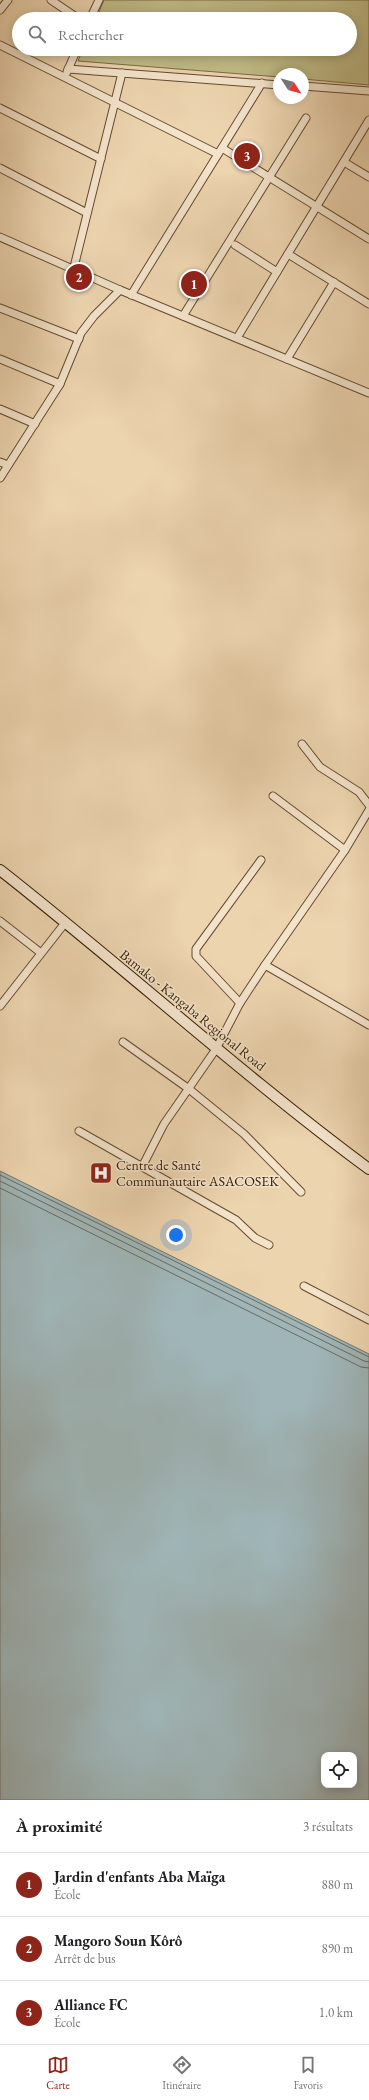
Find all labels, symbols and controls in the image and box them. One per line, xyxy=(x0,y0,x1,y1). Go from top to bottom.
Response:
search box xyxy=(12,12,357,56)
icon: search xyxy=(26,23,48,45)
text: Rechercher xyxy=(58,25,124,44)
north arrow xyxy=(273,68,309,104)
pin: 3 xyxy=(234,141,260,171)
pin: 2 xyxy=(66,262,92,292)
pin: 1 xyxy=(181,269,207,299)
street label: Bamako - Kangaba Regional Road xyxy=(116,945,270,1075)
place label: Centre de Santé Communautaire ASACOSEK xyxy=(116,1156,279,1190)
hospital icon: Centre de Santé Communautaire ASACOSEK xyxy=(88,1160,114,1186)
your location xyxy=(166,1225,186,1245)
map controls xyxy=(321,1752,357,1788)
button: locate xyxy=(321,1752,357,1788)
text: À proximité xyxy=(16,1815,102,1837)
text: 3 résultats xyxy=(303,1818,353,1835)
text: Jardin d'enfants Aba Maïga xyxy=(54,1867,225,1886)
text: 1 xyxy=(26,1876,32,1893)
text: 880 m xyxy=(322,1876,353,1893)
text: École xyxy=(54,1886,80,1903)
text: Mangoro Soun Kôrô xyxy=(54,1931,182,1950)
text: 2 xyxy=(26,1940,32,1957)
text: 890 m xyxy=(322,1940,353,1957)
text: Arrêt de bus xyxy=(54,1950,115,1967)
text: Alliance FC xyxy=(54,1995,128,2014)
text: 3 xyxy=(26,2004,32,2021)
text: 1.0 km xyxy=(319,2004,353,2021)
text: École xyxy=(54,2014,80,2031)
tab: Carte xyxy=(46,2054,70,2092)
tab: Itinéraire xyxy=(162,2054,201,2092)
tab: Favoris xyxy=(293,2054,323,2092)

